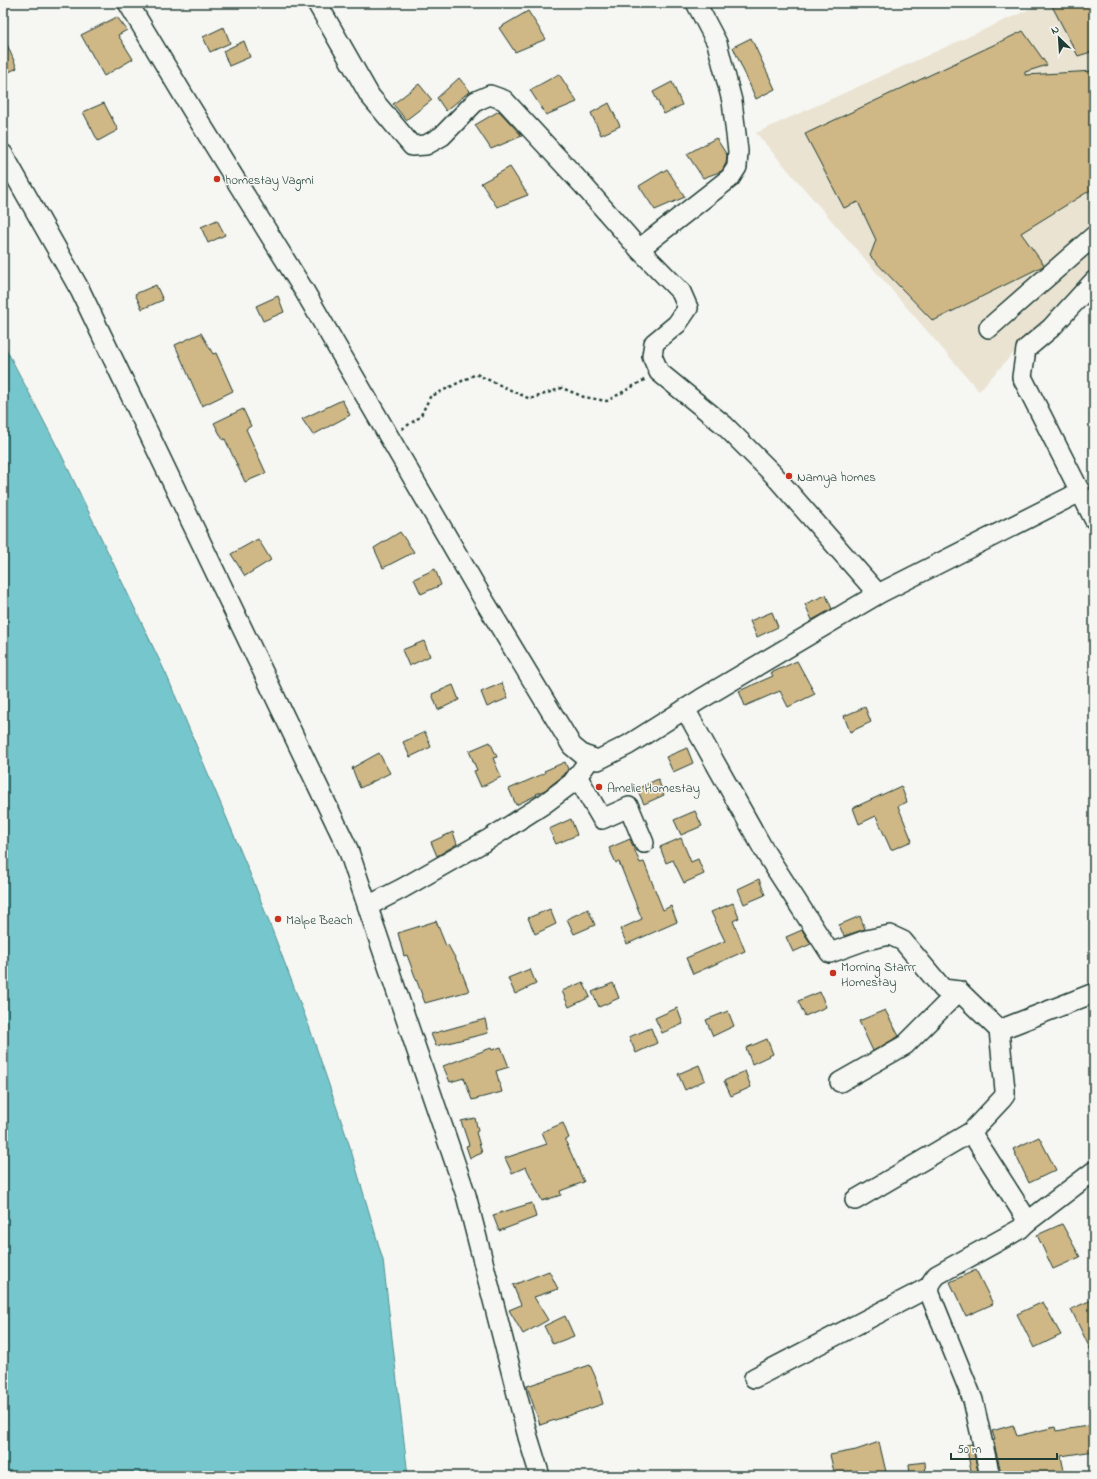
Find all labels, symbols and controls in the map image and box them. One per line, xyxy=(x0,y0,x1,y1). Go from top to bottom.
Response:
north arrow xyxy=(1039,18,1079,58)
text: N xyxy=(1048,21,1062,39)
place label: homestay Vagmi xyxy=(225,171,314,191)
marker: homestay Vagmi xyxy=(212,174,222,184)
place label: Namya homes xyxy=(797,468,876,488)
marker: Namya homes xyxy=(784,471,794,481)
place label: Amelie Homestay xyxy=(607,779,700,799)
marker: Amelie Homestay xyxy=(594,782,604,792)
place label: Malpe Beach xyxy=(286,911,353,930)
marker: Malpe Beach xyxy=(273,914,283,924)
place label: Morning Starrr Homestay xyxy=(841,958,917,993)
marker: Morning Starrr Homestay xyxy=(828,968,838,978)
scale bar xyxy=(951,1435,1057,1461)
text: 50 m xyxy=(957,1441,981,1459)

